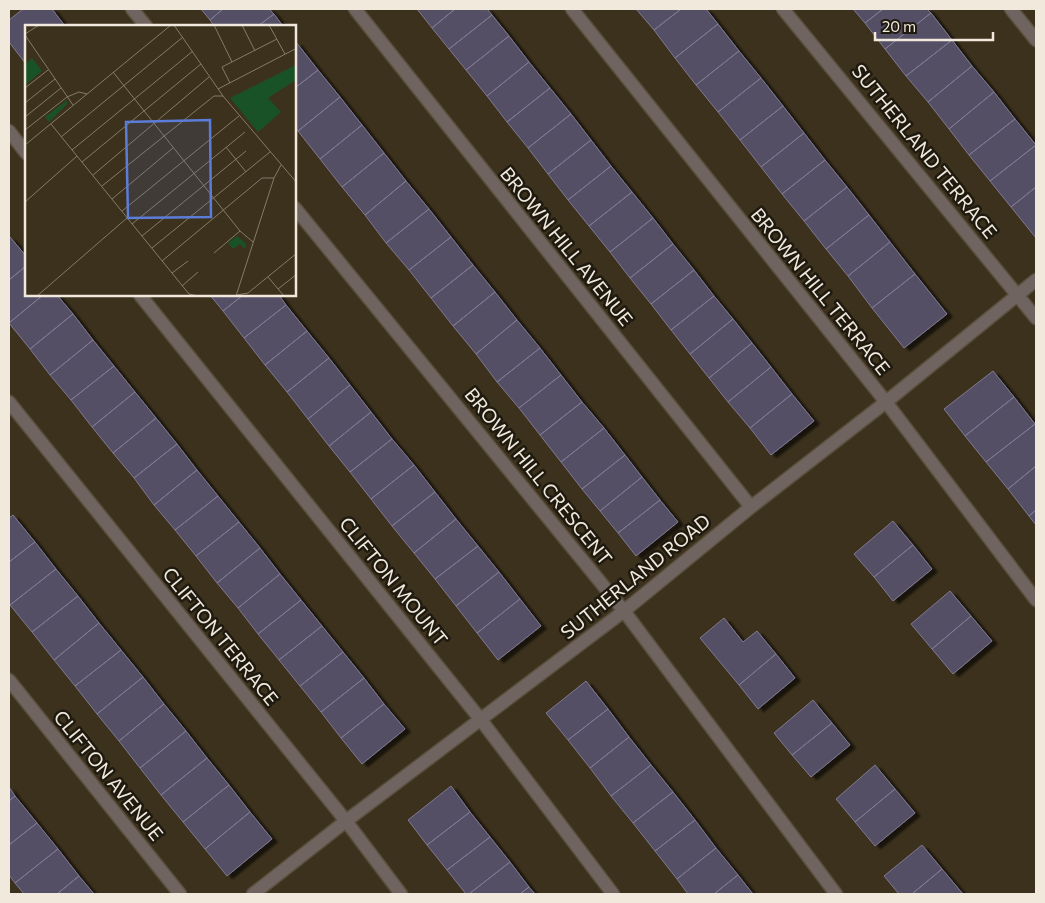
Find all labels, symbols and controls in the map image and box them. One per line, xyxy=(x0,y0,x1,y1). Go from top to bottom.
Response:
scale bar xyxy=(875,10,992,42)
text: 20 m xyxy=(882,17,916,35)
inset map xyxy=(25,25,296,296)
street label: SUTHERLAND TERRACE xyxy=(848,59,1002,243)
street label: BROWN HILL AVENUE xyxy=(496,162,638,330)
street label: BROWN HILL TERRACE xyxy=(747,203,895,379)
street label: BROWN HILL CRESCENT xyxy=(460,383,618,569)
street label: SUTHERLAND ROAD xyxy=(556,509,714,643)
street label: CLIFTON MOUNT xyxy=(335,512,453,650)
street label: CLIFTON TERRACE xyxy=(158,562,284,710)
street label: CLIFTON AVENUE xyxy=(49,705,169,845)

